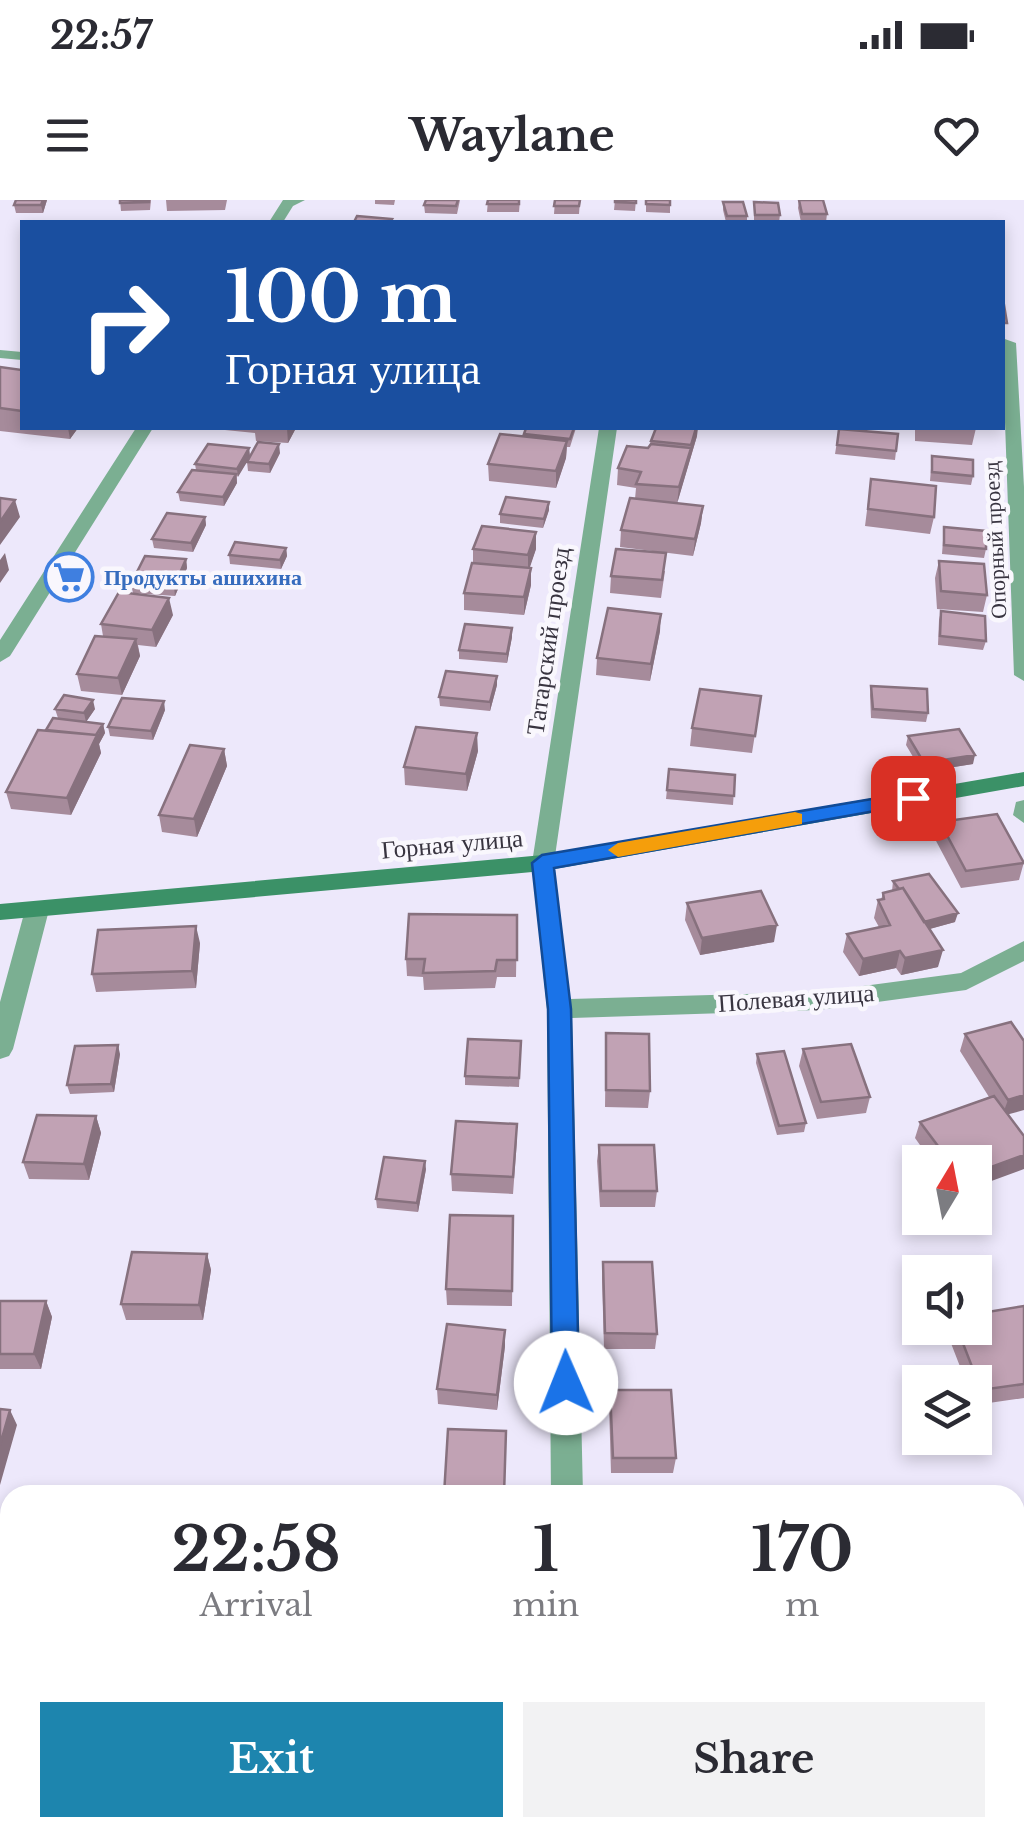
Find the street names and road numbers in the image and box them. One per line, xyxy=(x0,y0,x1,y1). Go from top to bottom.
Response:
street label: Опорный проезд xyxy=(977,460,1013,620)
street label: Татарский проезд xyxy=(519,545,577,737)
street label: Горная улица xyxy=(380,822,524,866)
street label: Полевая улица xyxy=(717,977,875,1019)

